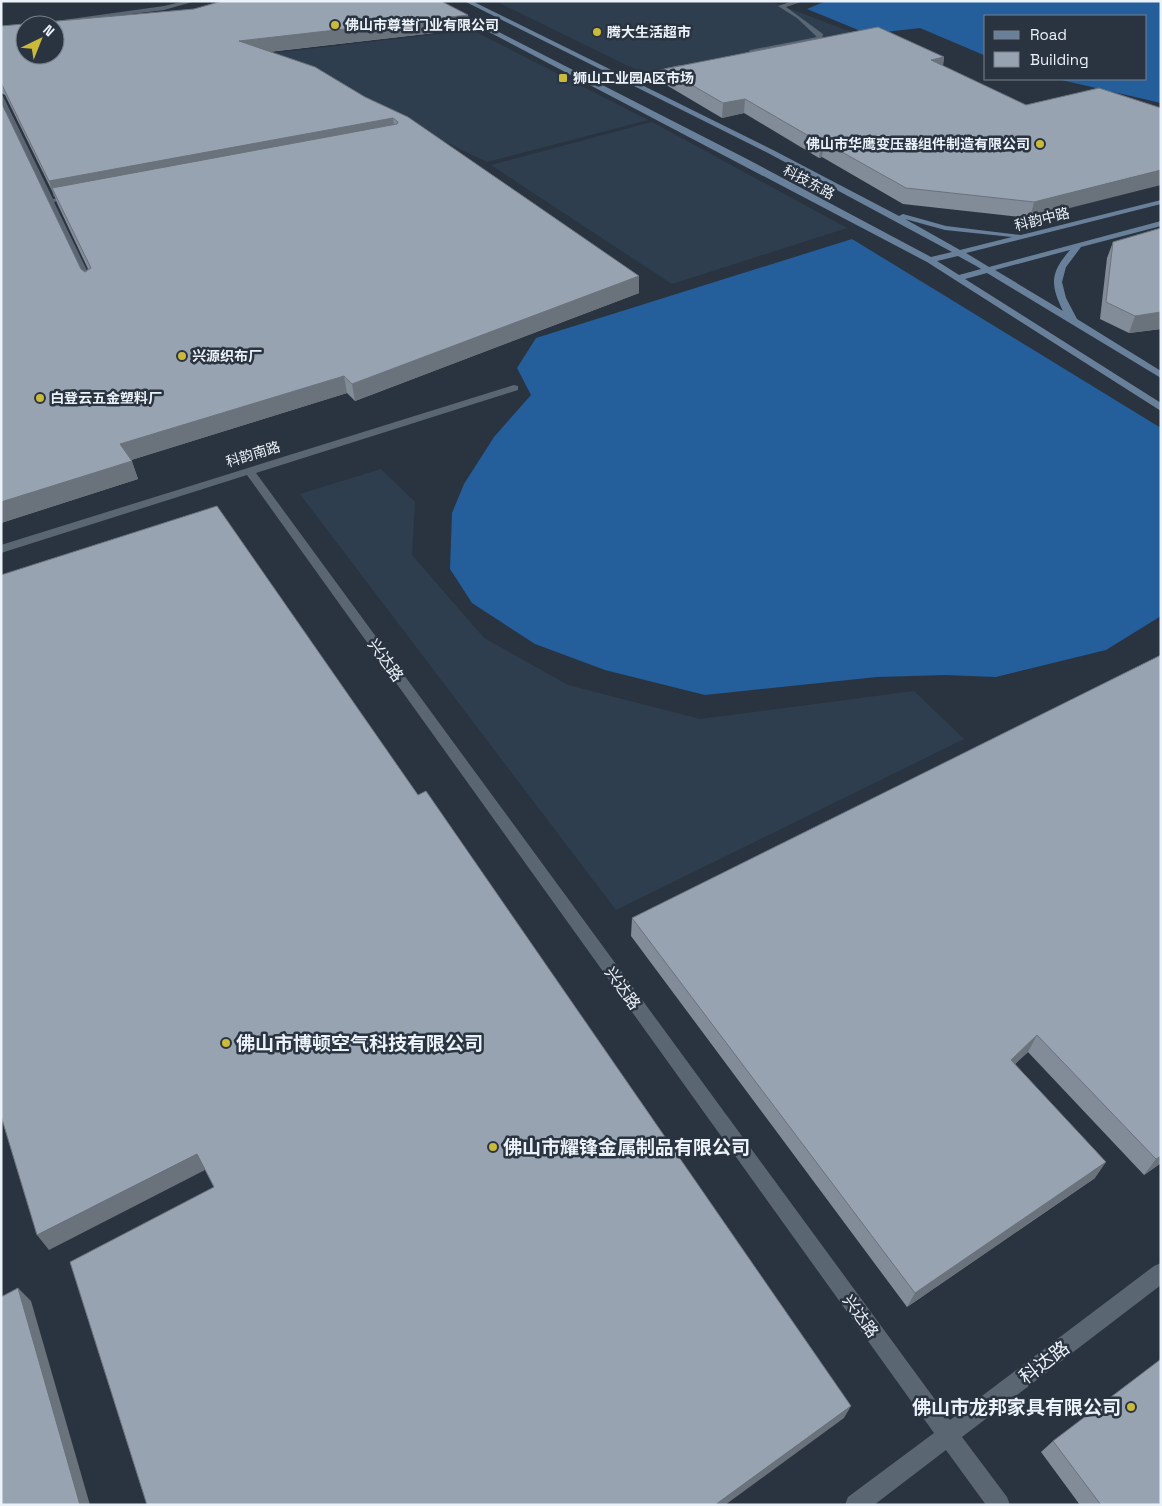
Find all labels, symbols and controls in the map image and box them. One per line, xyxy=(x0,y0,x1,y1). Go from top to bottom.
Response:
north arrow xyxy=(15,15,65,65)
legend xyxy=(984,15,1147,80)
place label: 佛山市尊誉门业有限公司 xyxy=(345,16,499,34)
marker: 佛山市尊誉门业有限公司 xyxy=(329,19,341,31)
text: N xyxy=(39,21,58,40)
place label: 腾大生活超市 xyxy=(607,23,691,41)
text: Road xyxy=(1030,25,1067,44)
marker: 腾大生活超市 xyxy=(591,26,603,38)
text: Building xyxy=(1030,50,1089,69)
place label: 狮山工业园A区市场 xyxy=(573,69,694,87)
marker: 狮山工业园A区市场 xyxy=(557,72,569,84)
place label: 佛山市华鹰变压器组件制造有限公司 xyxy=(806,135,1030,153)
marker: 佛山市华鹰变压器组件制造有限公司 xyxy=(1034,138,1046,150)
street label: 科技东路 xyxy=(780,161,838,203)
street label: 科韵中路 xyxy=(1013,203,1071,235)
place label: 兴源织布厂 xyxy=(192,347,262,365)
marker: 兴源织布厂 xyxy=(176,350,188,362)
place label: 白登云五金塑料厂 xyxy=(50,389,162,407)
marker: 白登云五金塑料厂 xyxy=(34,392,46,404)
street label: 科韵南路 xyxy=(224,437,282,471)
street label: 兴达路 xyxy=(363,635,408,686)
street label: 兴达路 xyxy=(600,963,645,1014)
place label: 佛山市博顿空气科技有限公司 xyxy=(236,1031,483,1056)
marker: 佛山市博顿空气科技有限公司 xyxy=(220,1037,232,1049)
place label: 佛山市耀锋金属制品有限公司 xyxy=(503,1135,750,1160)
marker: 佛山市耀锋金属制品有限公司 xyxy=(487,1141,499,1153)
street label: 兴达路 xyxy=(838,1291,883,1342)
street label: 科达路 xyxy=(1014,1335,1075,1390)
place label: 佛山市龙邦家具有限公司 xyxy=(912,1395,1121,1420)
marker: 佛山市龙邦家具有限公司 xyxy=(1125,1401,1137,1413)

